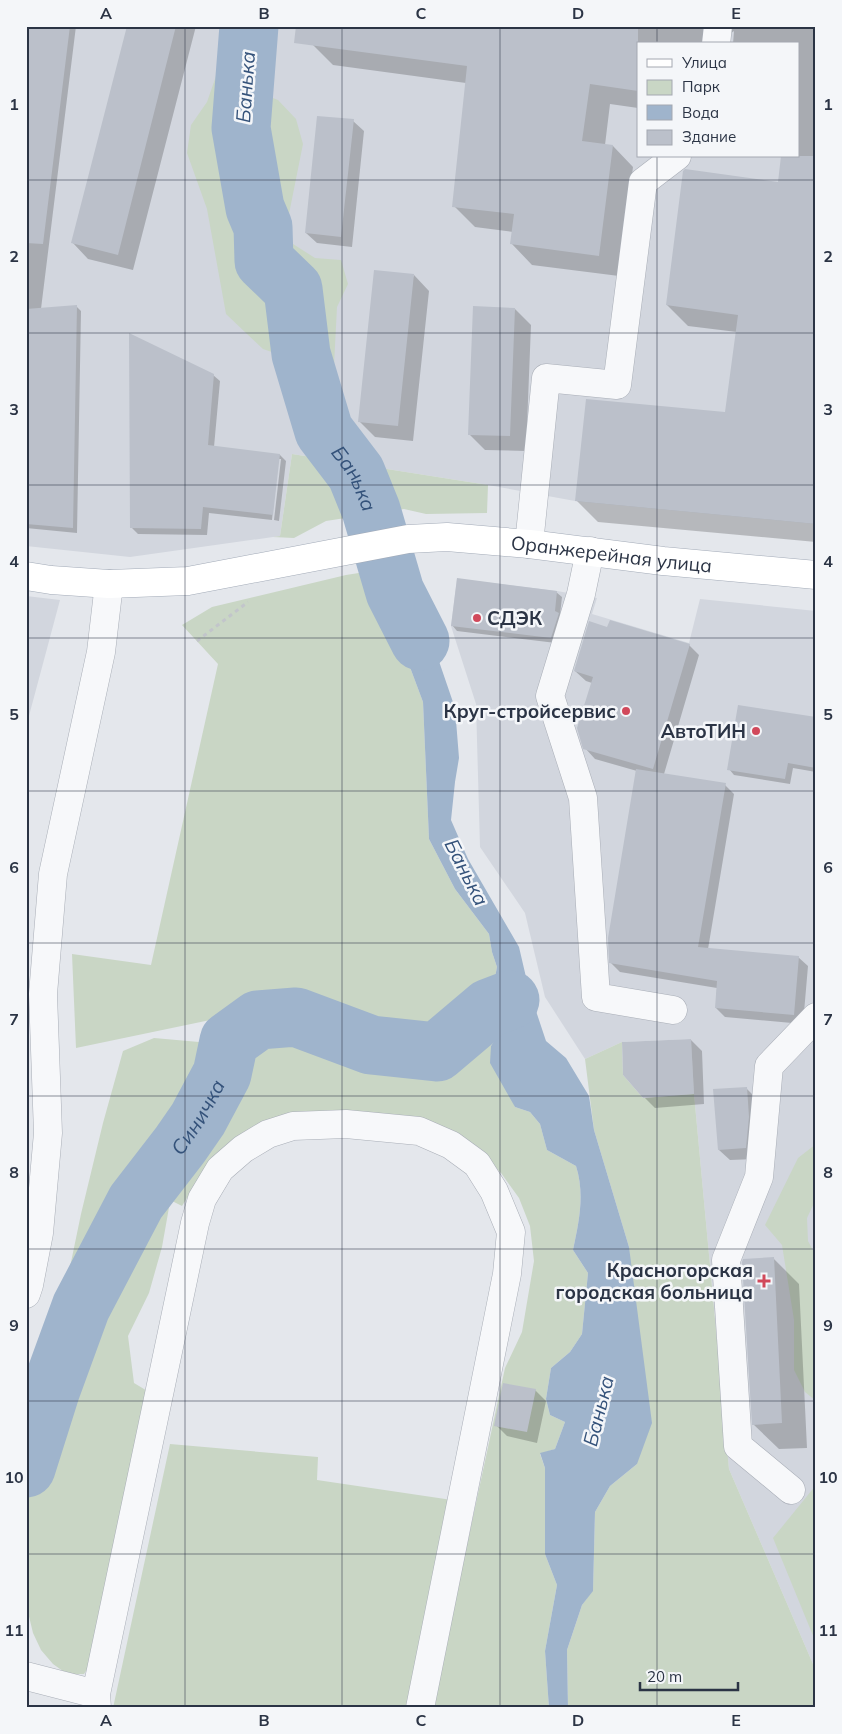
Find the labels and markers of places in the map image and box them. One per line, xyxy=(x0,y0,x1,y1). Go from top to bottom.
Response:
place label: СДЭК xyxy=(487,606,543,630)
marker: СДЭК xyxy=(471,612,483,624)
place label: Круг-стройсервис xyxy=(444,699,616,723)
marker: Круг-стройсервис xyxy=(620,705,632,717)
place label: АвтоТИН xyxy=(661,719,746,743)
marker: АвтоТИН xyxy=(750,725,762,737)
place label: Красногорская городская больница xyxy=(556,1258,753,1304)
marker: Красногорская городская больница xyxy=(757,1274,771,1288)

